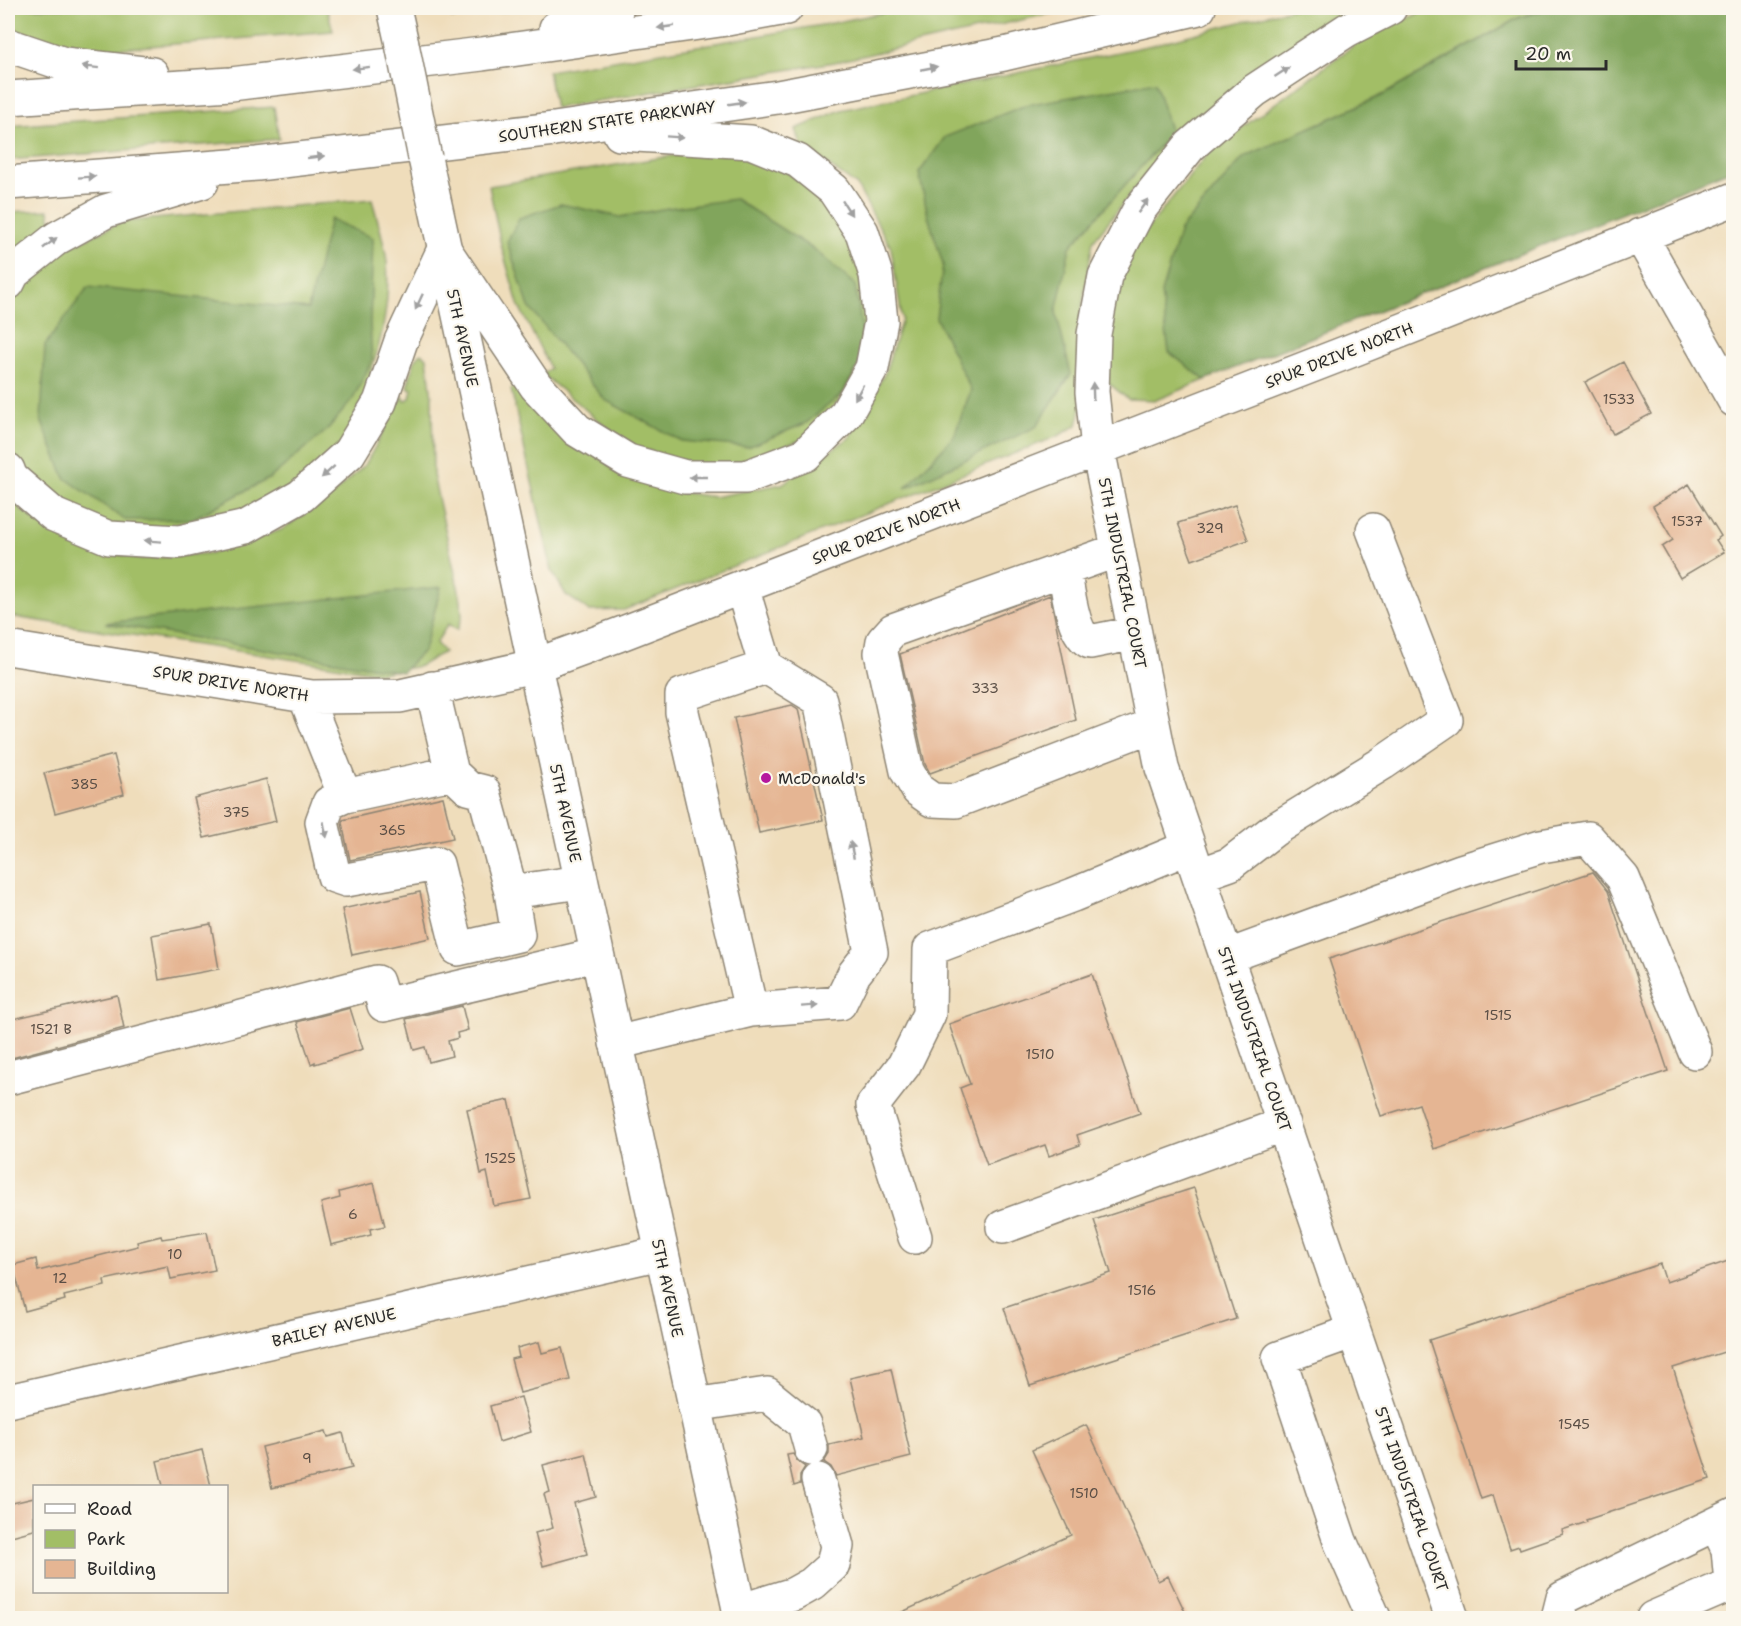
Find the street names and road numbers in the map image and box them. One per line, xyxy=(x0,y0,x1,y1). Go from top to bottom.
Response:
street label: SOUTHERN STATE PARKWAY xyxy=(497,96,717,147)
street label: 5TH AVENUE xyxy=(442,287,483,389)
street label: SPUR DRIVE NORTH xyxy=(1262,317,1416,393)
street label: 5TH INDUSTRIAL COURT xyxy=(1094,476,1151,671)
street label: SPUR DRIVE NORTH xyxy=(809,493,963,569)
street label: SPUR DRIVE NORTH xyxy=(152,661,310,706)
street label: 5TH AVENUE xyxy=(545,762,586,864)
street label: 5TH INDUSTRIAL COURT xyxy=(1213,944,1296,1135)
street label: 5TH AVENUE xyxy=(647,1237,688,1339)
street label: BAILEY AVENUE xyxy=(270,1303,398,1352)
street label: 5TH INDUSTRIAL COURT xyxy=(1370,1404,1453,1595)

